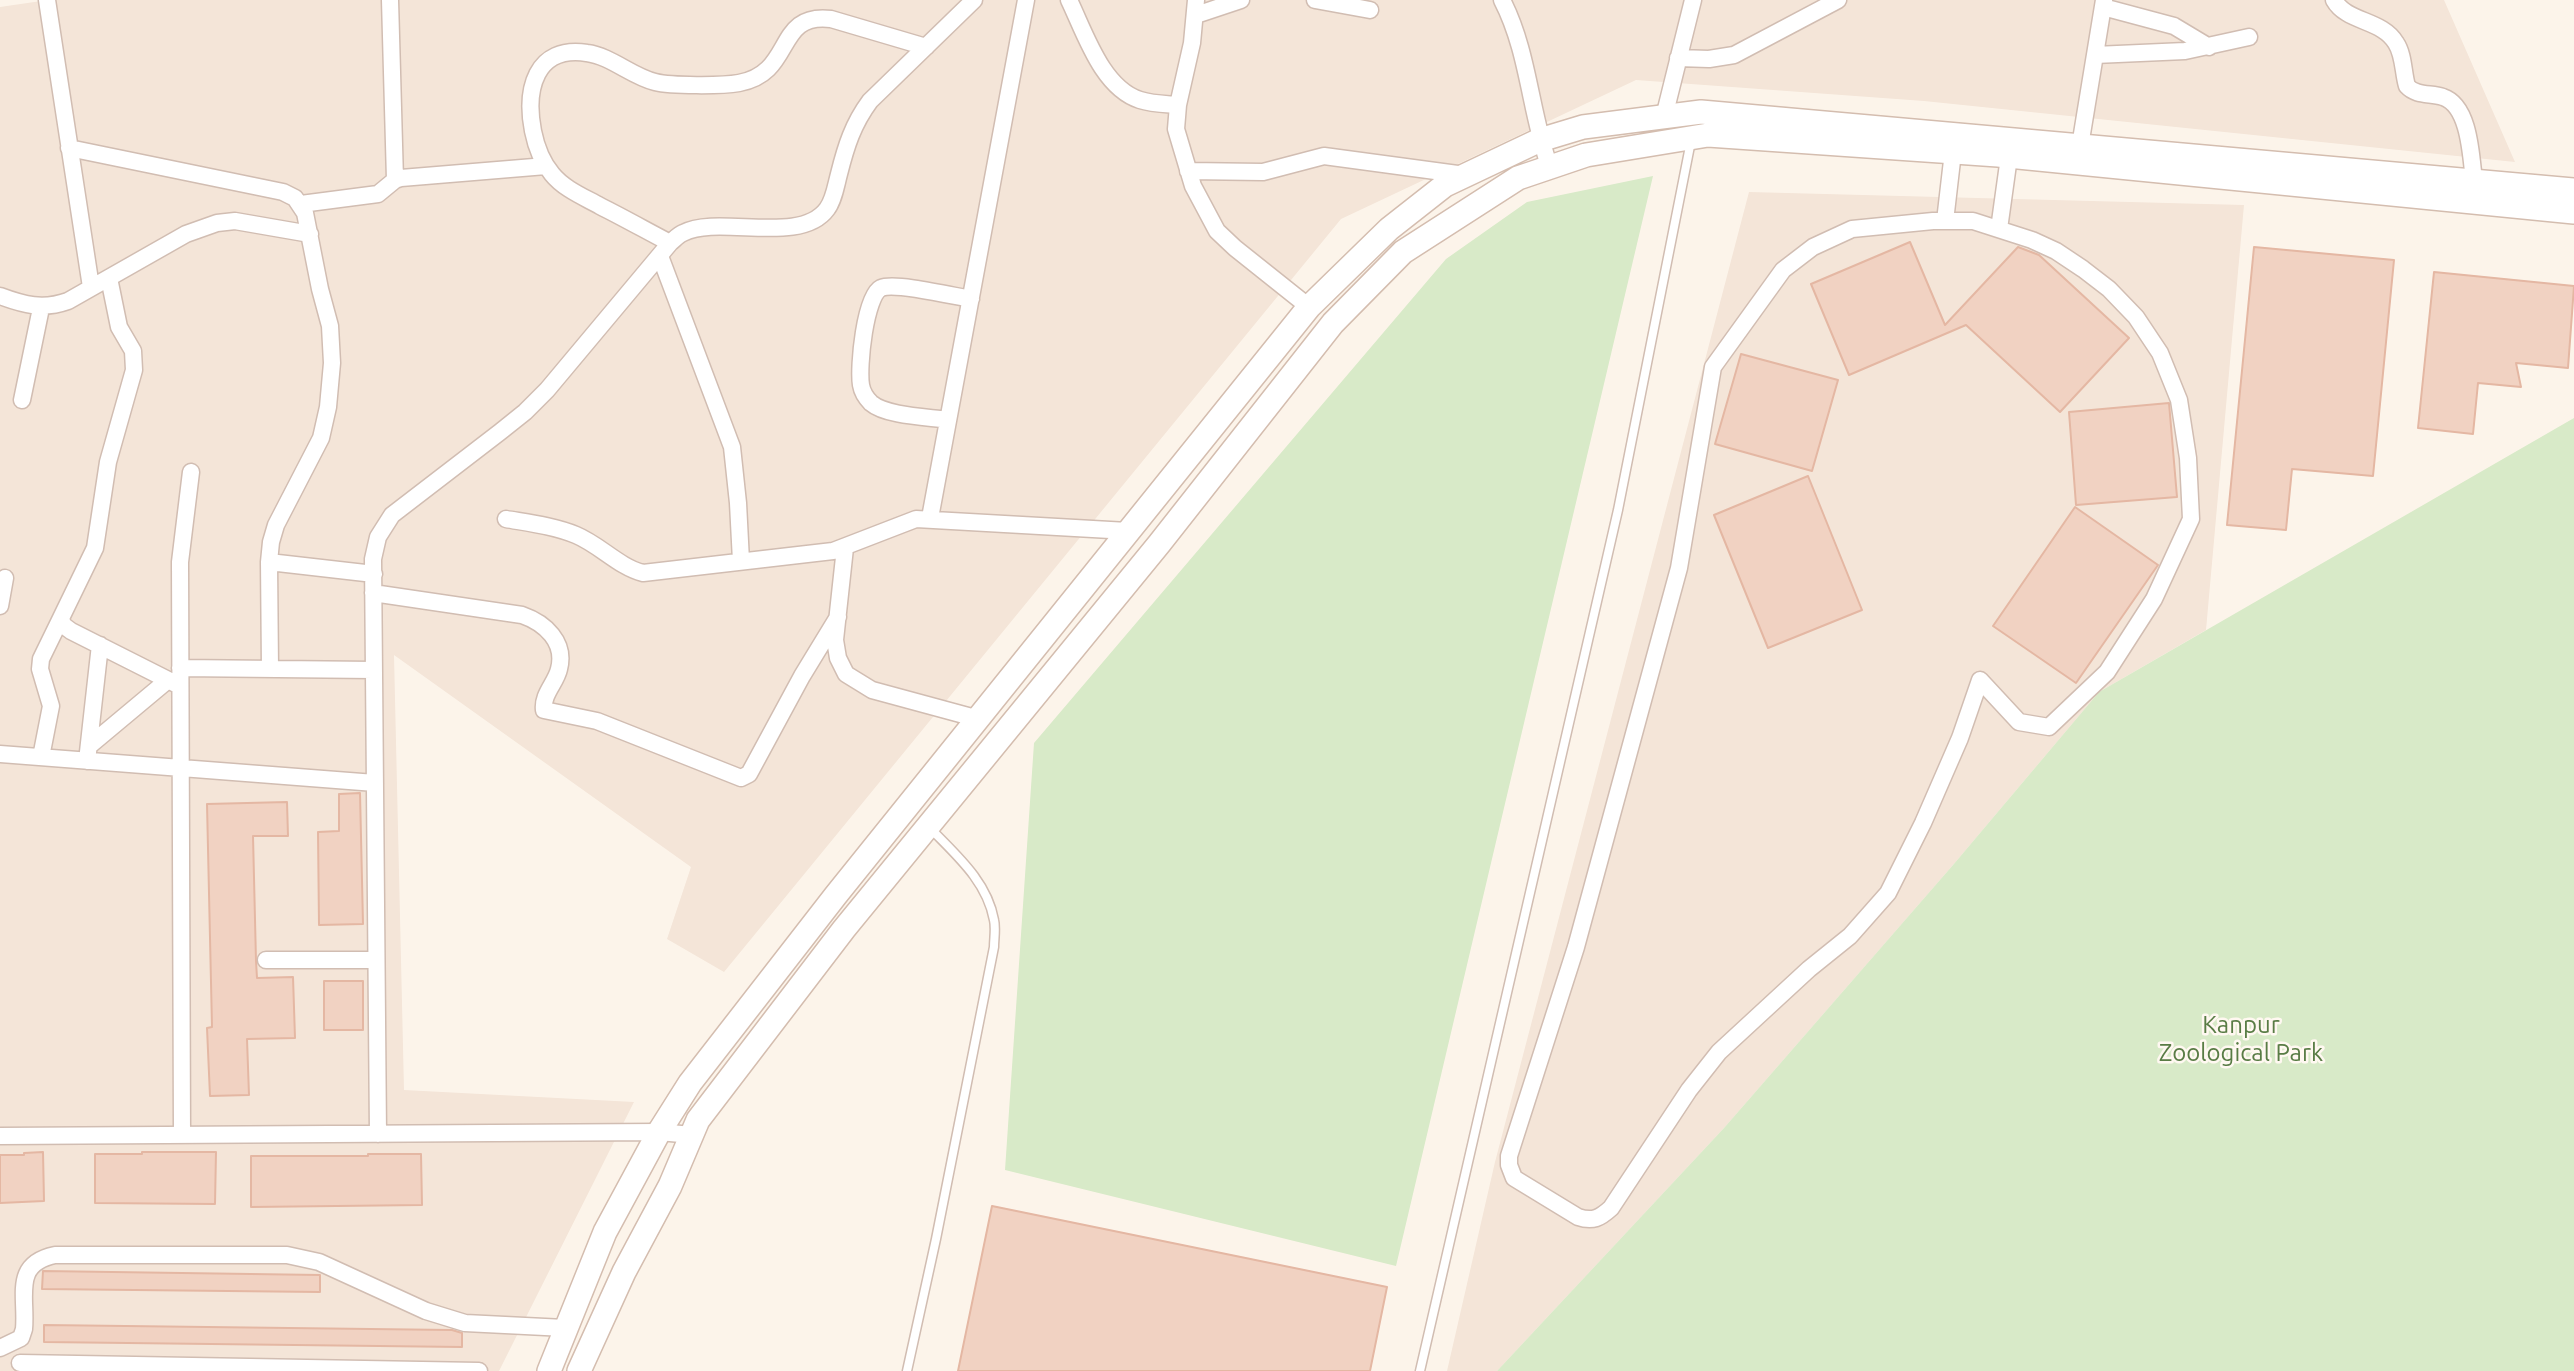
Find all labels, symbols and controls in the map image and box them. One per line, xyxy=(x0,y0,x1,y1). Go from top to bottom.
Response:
park label: Kanpur Zoological Park xyxy=(2159,1011,2323,1067)

